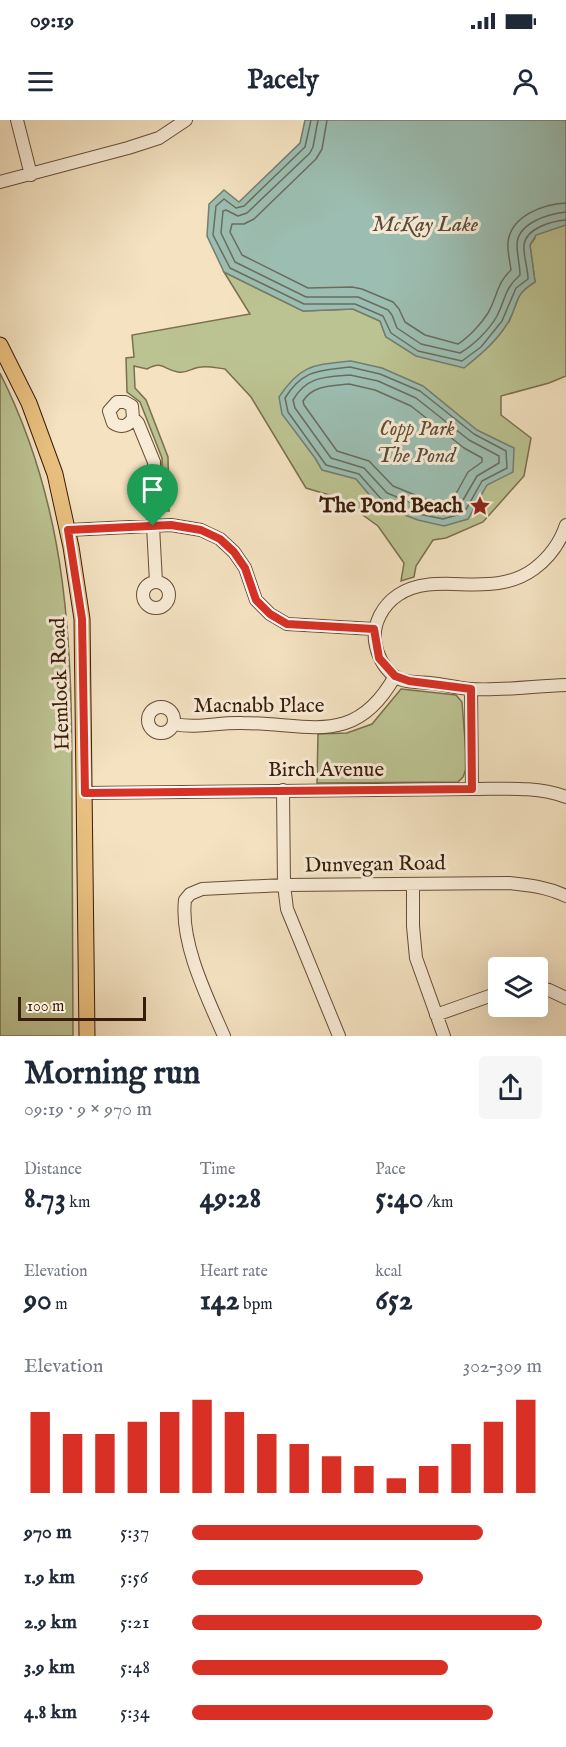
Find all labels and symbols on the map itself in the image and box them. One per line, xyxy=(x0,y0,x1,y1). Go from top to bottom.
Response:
water label: McKay Lake xyxy=(372,211,479,239)
park label: Copp Park xyxy=(379,416,455,443)
water label: The Pond xyxy=(376,442,457,470)
pin xyxy=(127,464,178,526)
place label: The Pond Beach xyxy=(319,493,464,520)
place icon: The Pond Beach xyxy=(468,494,492,518)
street label: Hemlock Road xyxy=(45,616,77,751)
street label: Macnabb Place xyxy=(194,693,325,720)
street label: Birch Avenue xyxy=(268,757,384,784)
street label: Dunvegan Road xyxy=(304,850,447,880)
scale bar xyxy=(18,994,146,1022)

